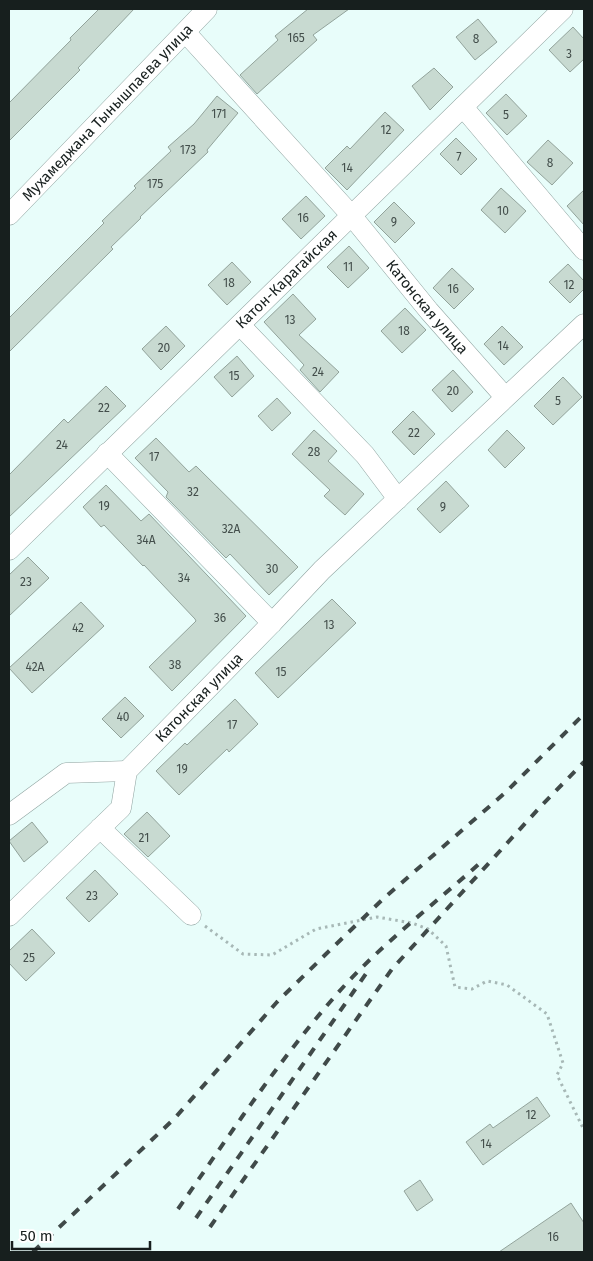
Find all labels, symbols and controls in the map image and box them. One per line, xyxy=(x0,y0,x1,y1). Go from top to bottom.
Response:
street label: Мухамеджана Тынышпаева улица xyxy=(18,20,196,205)
house number: 165 xyxy=(287,31,305,45)
house number: 8 xyxy=(473,32,480,46)
house number: 3 xyxy=(566,47,572,61)
house number: 171 xyxy=(211,107,227,121)
house number: 5 xyxy=(503,108,509,122)
house number: 12 xyxy=(380,123,392,137)
house number: 173 xyxy=(180,143,196,157)
house number: 7 xyxy=(456,150,462,164)
house number: 8 xyxy=(547,156,554,170)
house number: 14 xyxy=(341,161,353,175)
house number: 175 xyxy=(147,177,163,191)
house number: 10 xyxy=(497,204,509,218)
house number: 16 xyxy=(297,211,309,225)
house number: 9 xyxy=(391,215,397,229)
street label: Катон-Карагайская xyxy=(232,225,341,332)
street label: Катонская улица xyxy=(382,256,472,358)
house number: 11 xyxy=(343,260,353,274)
house number: 18 xyxy=(223,276,235,290)
house number: 12 xyxy=(563,278,575,292)
house number: 16 xyxy=(447,282,459,296)
house number: 13 xyxy=(284,313,296,327)
house number: 18 xyxy=(398,324,410,338)
house number: 14 xyxy=(497,339,509,353)
house number: 20 xyxy=(158,341,171,355)
house number: 24 xyxy=(312,365,325,379)
house number: 15 xyxy=(228,369,240,383)
house number: 20 xyxy=(447,384,460,398)
house number: 5 xyxy=(555,394,561,408)
house number: 22 xyxy=(98,401,110,415)
house number: 22 xyxy=(408,426,420,440)
house number: 24 xyxy=(56,438,69,452)
house number: 28 xyxy=(308,445,321,459)
house number: 17 xyxy=(149,450,159,464)
house number: 32 xyxy=(187,485,199,499)
house number: 19 xyxy=(98,499,110,513)
house number: 9 xyxy=(440,500,446,514)
house number: 32А xyxy=(222,522,240,536)
house number: 34А xyxy=(136,533,156,547)
house number: 30 xyxy=(266,562,279,576)
house number: 34 xyxy=(178,571,191,585)
house number: 23 xyxy=(20,575,32,589)
house number: 36 xyxy=(214,611,226,625)
house number: 13 xyxy=(323,618,335,632)
house number: 42 xyxy=(72,621,84,635)
street label: Катонская улица xyxy=(151,649,247,746)
house number: 38 xyxy=(169,658,182,672)
house number: 42А xyxy=(26,660,45,674)
house number: 15 xyxy=(275,665,287,679)
house number: 40 xyxy=(116,710,130,724)
house number: 17 xyxy=(227,718,237,732)
house number: 19 xyxy=(176,762,188,776)
house number: 21 xyxy=(139,831,149,845)
house number: 23 xyxy=(86,889,98,903)
house number: 25 xyxy=(23,951,35,965)
house number: 12 xyxy=(525,1108,537,1122)
house number: 14 xyxy=(480,1137,492,1151)
scale bar xyxy=(12,1218,150,1250)
text: 50 m xyxy=(20,1227,53,1245)
house number: 16 xyxy=(547,1230,559,1244)

